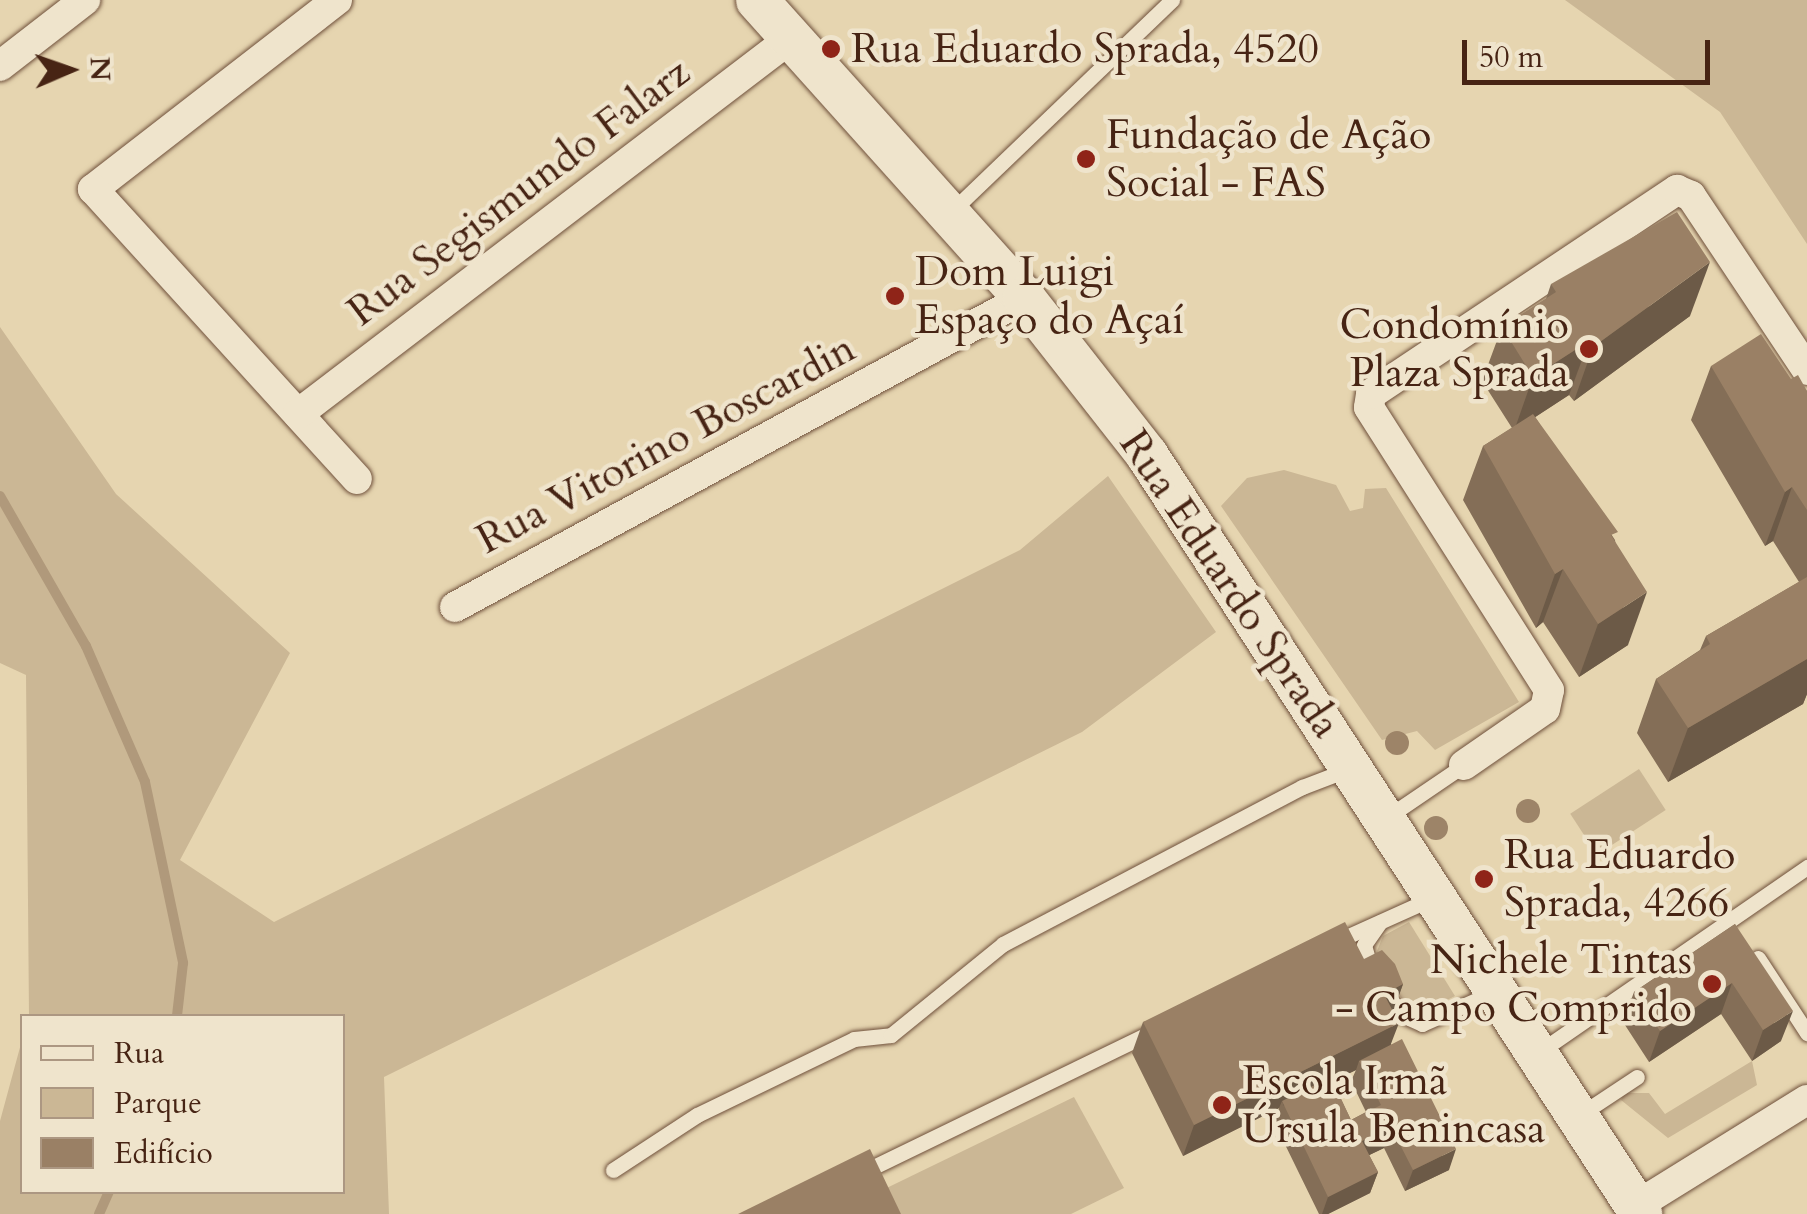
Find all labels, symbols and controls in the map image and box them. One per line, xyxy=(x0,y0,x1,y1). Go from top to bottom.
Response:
north arrow xyxy=(20,20,120,120)
scale bar xyxy=(1467,20,1714,82)
place label: Rua Eduardo Sprada, 4520 xyxy=(851,24,1319,74)
text: 50 m xyxy=(1479,37,1543,78)
marker: Rua Eduardo Sprada, 4520 xyxy=(820,38,842,60)
street label: Rua Segismundo Falarz xyxy=(338,47,700,337)
text: N xyxy=(81,56,119,82)
place label: Fundação de Ação Social - FAS xyxy=(1106,110,1431,208)
marker: Fundação de Ação Social - FAS xyxy=(1075,148,1097,170)
place label: Dom Luigi Espaço do Açaí xyxy=(915,247,1184,346)
marker: Dom Luigi Espaço do Açaí xyxy=(884,285,906,307)
place label: Condomínio Plaza Sprada xyxy=(1340,300,1569,398)
street label: Rua Vitorino Boscardin xyxy=(468,323,864,565)
marker: Condomínio Plaza Sprada xyxy=(1578,338,1600,360)
street label: Rua Eduardo Sprada xyxy=(1108,421,1352,747)
place label: Rua Eduardo Sprada, 4266 xyxy=(1504,830,1735,928)
marker: Rua Eduardo Sprada, 4266 xyxy=(1473,868,1495,890)
place label: Nichele Tintas - Campo Comprido xyxy=(1335,935,1692,1034)
marker: Nichele Tintas - Campo Comprido xyxy=(1701,973,1723,995)
legend xyxy=(20,1014,345,1194)
text: Rua xyxy=(114,1033,164,1074)
place label: Escola Irmã Úrsula Benincasa xyxy=(1242,1056,1545,1154)
text: Parque xyxy=(114,1083,202,1124)
marker: Escola Irmã Úrsula Benincasa xyxy=(1211,1094,1233,1116)
text: Edifício xyxy=(114,1133,213,1174)

